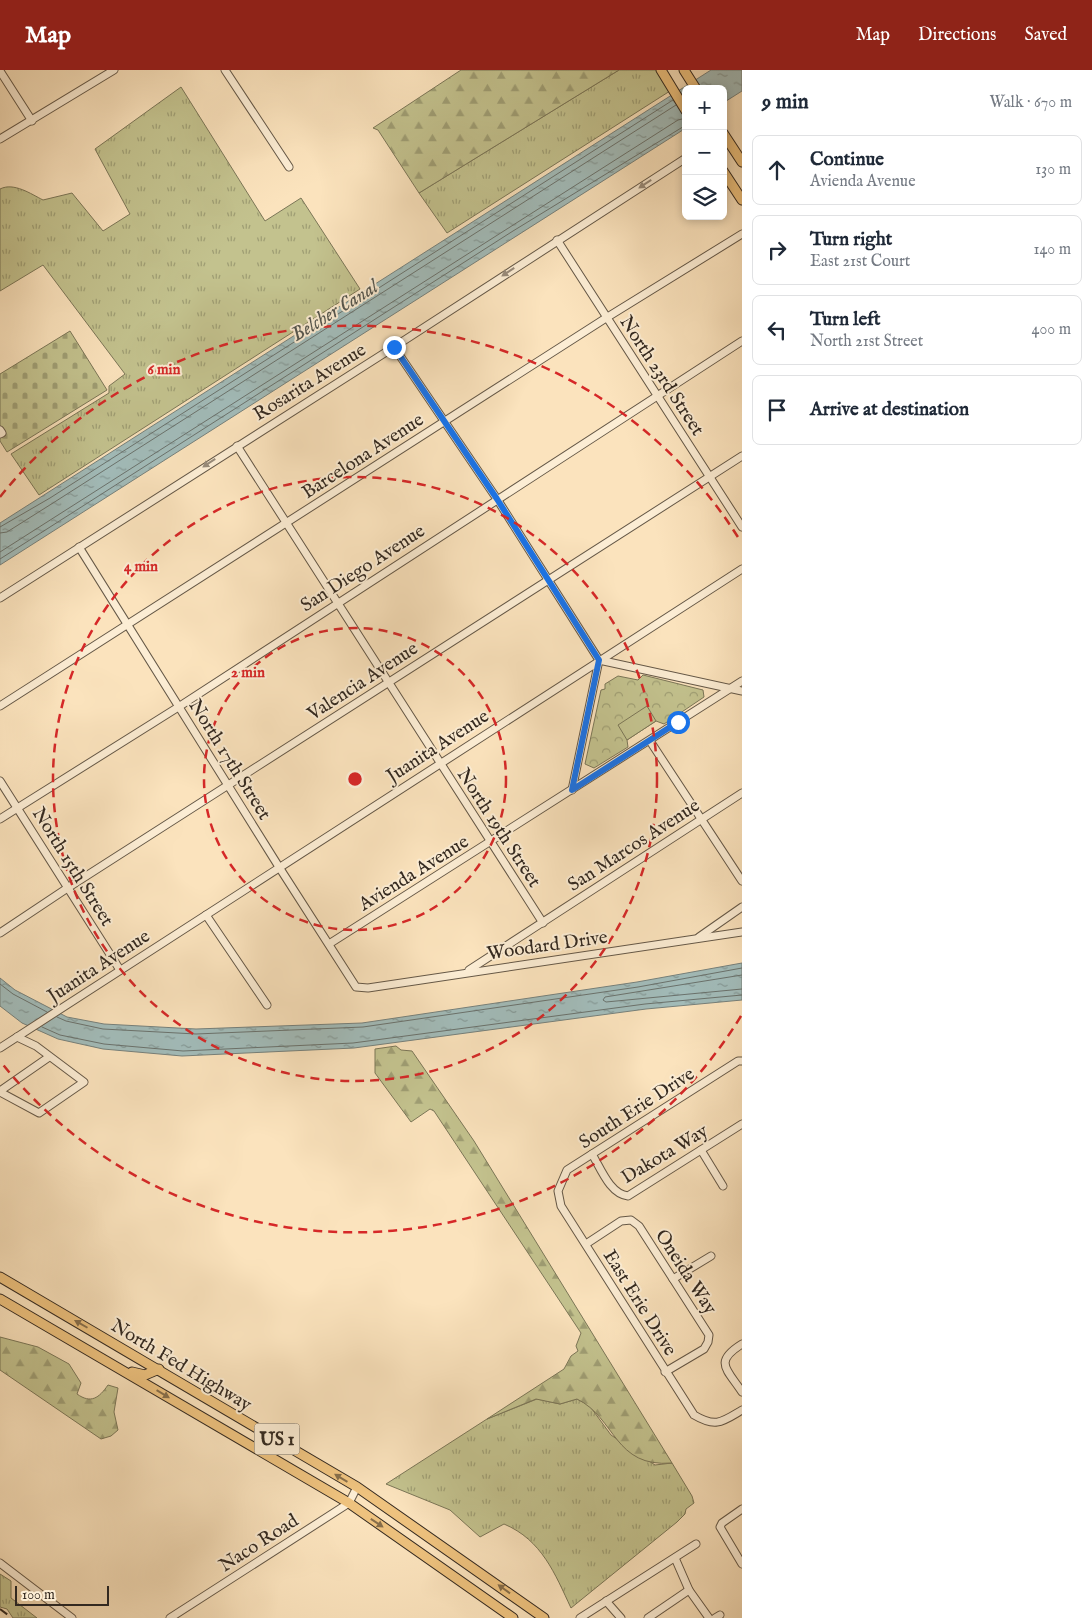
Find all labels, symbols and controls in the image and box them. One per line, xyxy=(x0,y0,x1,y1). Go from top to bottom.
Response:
text: Map xyxy=(25,20,71,51)
text: Map xyxy=(856,24,890,47)
text: Directions xyxy=(918,24,996,47)
text: Saved xyxy=(1024,24,1067,47)
map controls xyxy=(682,85,727,220)
button: + xyxy=(682,85,727,130)
text: 9 min xyxy=(762,89,809,116)
text: Walk · 670 m xyxy=(989,93,1072,113)
button: − xyxy=(682,130,727,175)
text: Continue xyxy=(810,148,884,172)
icon: ahead xyxy=(763,156,791,184)
text: 130 m xyxy=(1035,160,1071,180)
text: Avienda Avenue xyxy=(810,172,915,192)
button: layers xyxy=(682,175,727,220)
one-way arrow xyxy=(638,179,651,189)
text: Turn right xyxy=(810,228,892,252)
icon: right xyxy=(763,236,791,264)
text: 140 m xyxy=(1033,240,1071,260)
text: East 21st Court xyxy=(810,252,910,272)
one-way arrow xyxy=(502,267,515,277)
water label: Belcher Canal xyxy=(287,274,385,348)
text: Turn left xyxy=(810,308,881,332)
street label: North 23rd Street xyxy=(614,312,709,441)
icon: left xyxy=(763,316,791,344)
text: 400 m xyxy=(1032,320,1071,340)
text: North 21st Street xyxy=(810,332,923,352)
route end xyxy=(383,336,406,359)
street label: Rosarita Avenue xyxy=(249,338,371,427)
text: 6 min xyxy=(147,360,181,379)
icon: arrive xyxy=(763,396,791,424)
text: Arrive at destination xyxy=(810,398,969,422)
street label: Barcelona Avenue xyxy=(298,408,429,505)
one-way arrow xyxy=(203,459,216,468)
street label: San Diego Avenue xyxy=(296,519,430,618)
text: 4 min xyxy=(124,557,158,576)
street label: Valencia Avenue xyxy=(302,637,423,727)
text: 2 min xyxy=(231,663,265,682)
street label: North 17th Street xyxy=(183,695,276,825)
street label: Juanita Avenue xyxy=(381,704,494,790)
route start xyxy=(667,711,690,734)
street label: North 19th Street xyxy=(451,764,546,893)
centre of rings xyxy=(346,770,364,788)
street label: San Marcos Avenue xyxy=(564,794,705,897)
street label: North 15th Street xyxy=(26,803,119,931)
street label: Avienda Avenue xyxy=(354,830,474,918)
street label: Juanita Avenue xyxy=(42,924,155,1010)
street label: Woodard Drive xyxy=(485,926,609,966)
street label: South Erie Drive xyxy=(575,1062,700,1155)
street label: Dakota Way xyxy=(617,1119,713,1190)
street label: Oneida Way xyxy=(649,1225,722,1320)
street label: East Erie Drive xyxy=(597,1245,682,1361)
street label: North Fed Highway xyxy=(106,1314,256,1418)
one-way arrow xyxy=(74,1319,88,1328)
one-way arrow xyxy=(157,1389,170,1398)
road number: US 1 xyxy=(254,1424,300,1455)
one-way arrow xyxy=(335,1473,348,1482)
street label: Naco Road xyxy=(215,1509,304,1578)
one-way arrow xyxy=(370,1518,384,1528)
scale bar xyxy=(15,1583,109,1606)
one-way arrow xyxy=(498,1584,511,1594)
text: 100 m xyxy=(22,1586,55,1604)

